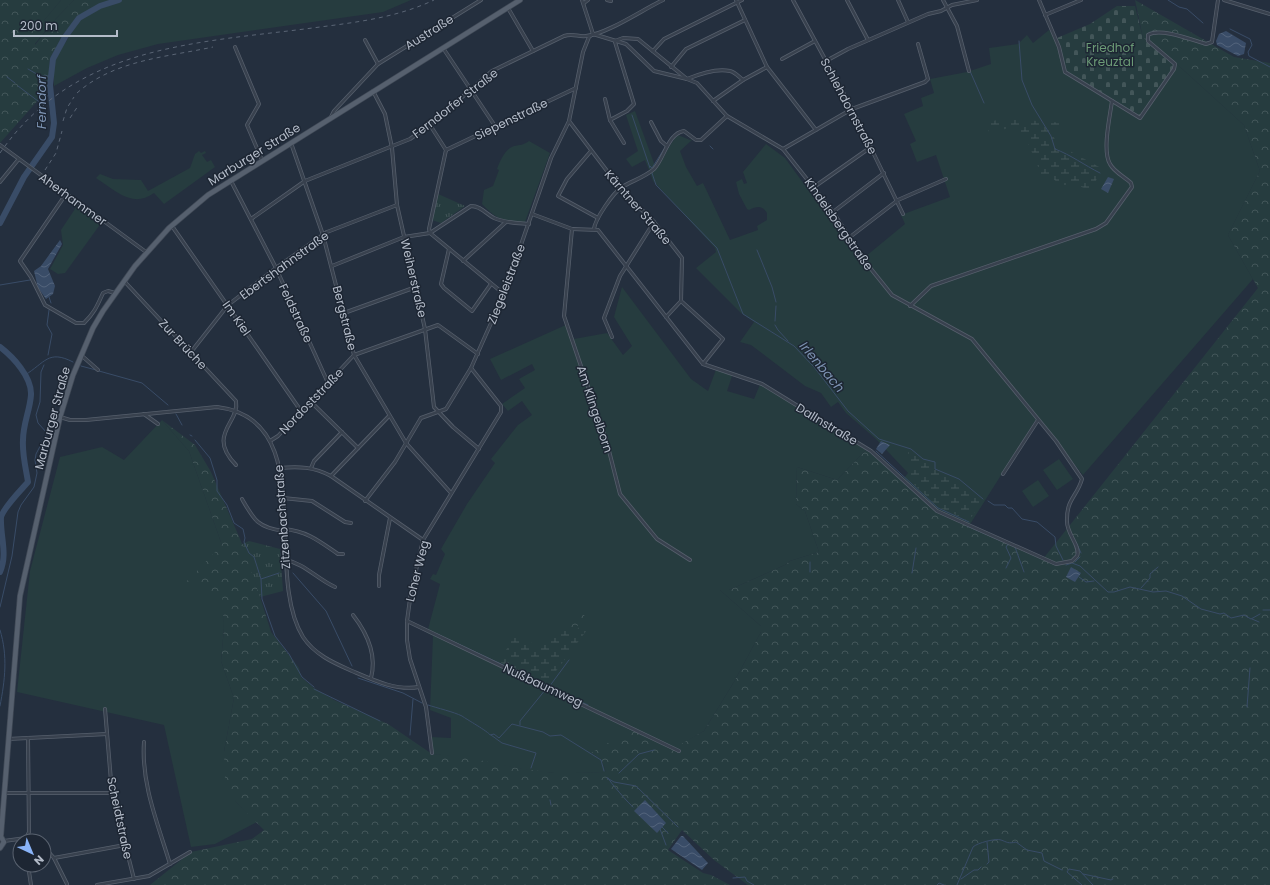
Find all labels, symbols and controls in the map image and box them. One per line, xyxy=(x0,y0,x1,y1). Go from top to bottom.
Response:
street label: Austraße xyxy=(401,10,457,54)
scale bar xyxy=(14,12,117,38)
text: 200 m xyxy=(20,17,58,34)
park label: Friedhof Kreuztal xyxy=(1086,39,1134,70)
street label: Schlehdornstraße xyxy=(816,55,882,157)
street label: Ferndorfer Straße xyxy=(409,64,501,142)
water label: Ferndorf xyxy=(32,74,51,129)
street label: Siepenstraße xyxy=(472,94,550,144)
street label: Marburger Straße xyxy=(205,119,303,189)
street label: Kärntner Straße xyxy=(601,166,675,248)
street label: Aherhammer xyxy=(36,169,111,230)
street label: Kindelsbergstraße xyxy=(801,174,877,274)
street label: Ebertshahnstraße xyxy=(236,227,332,303)
street label: Weiherstraße xyxy=(397,237,431,319)
street label: Ziegeleistraße xyxy=(483,241,529,327)
street label: Feldstraße xyxy=(275,281,317,345)
street label: Bergstraße xyxy=(329,284,361,352)
street label: Im Kiel xyxy=(219,297,255,339)
street label: Zur Brüche xyxy=(155,315,211,373)
water label: Irlenbach xyxy=(795,337,849,397)
street label: Am Klingelborn xyxy=(573,363,617,455)
street label: Nordoststraße xyxy=(275,364,347,438)
street label: Marburger Straße xyxy=(30,365,74,471)
street label: Dallnstraße xyxy=(793,399,861,449)
street label: Zitzenbachstraße xyxy=(270,464,294,570)
street label: Loher Weg xyxy=(401,538,433,604)
street label: Nußbaumweg xyxy=(500,659,586,711)
street label: Scheidtstraße xyxy=(103,775,137,861)
north arrow xyxy=(12,833,52,873)
text: N xyxy=(30,852,47,869)

